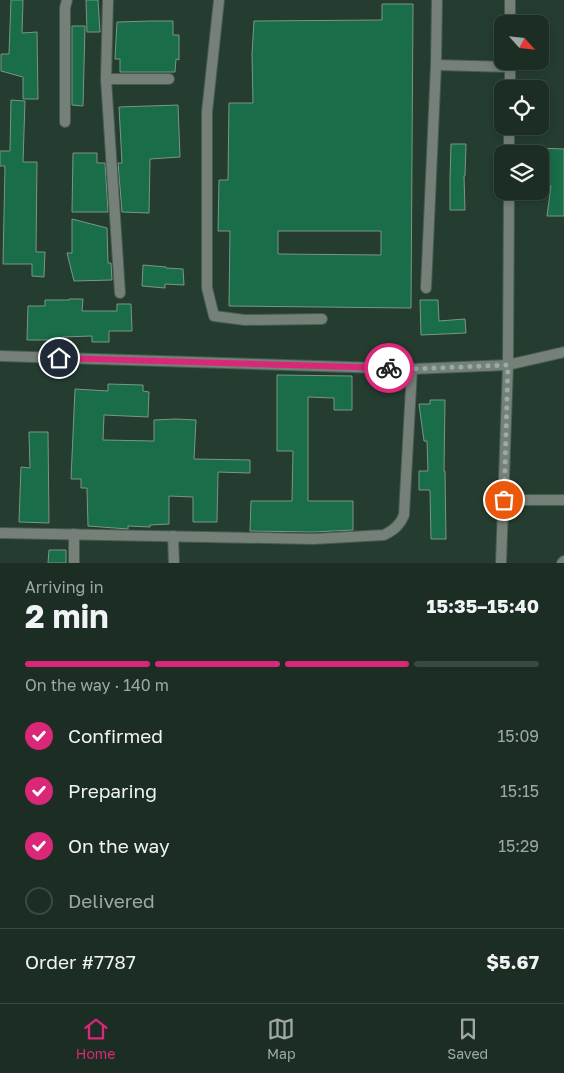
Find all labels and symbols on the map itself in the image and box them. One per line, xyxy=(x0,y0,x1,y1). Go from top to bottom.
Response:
north arrow xyxy=(494,15,549,70)
pin xyxy=(38,337,80,379)
courier xyxy=(364,343,414,393)
pin xyxy=(483,479,525,521)

